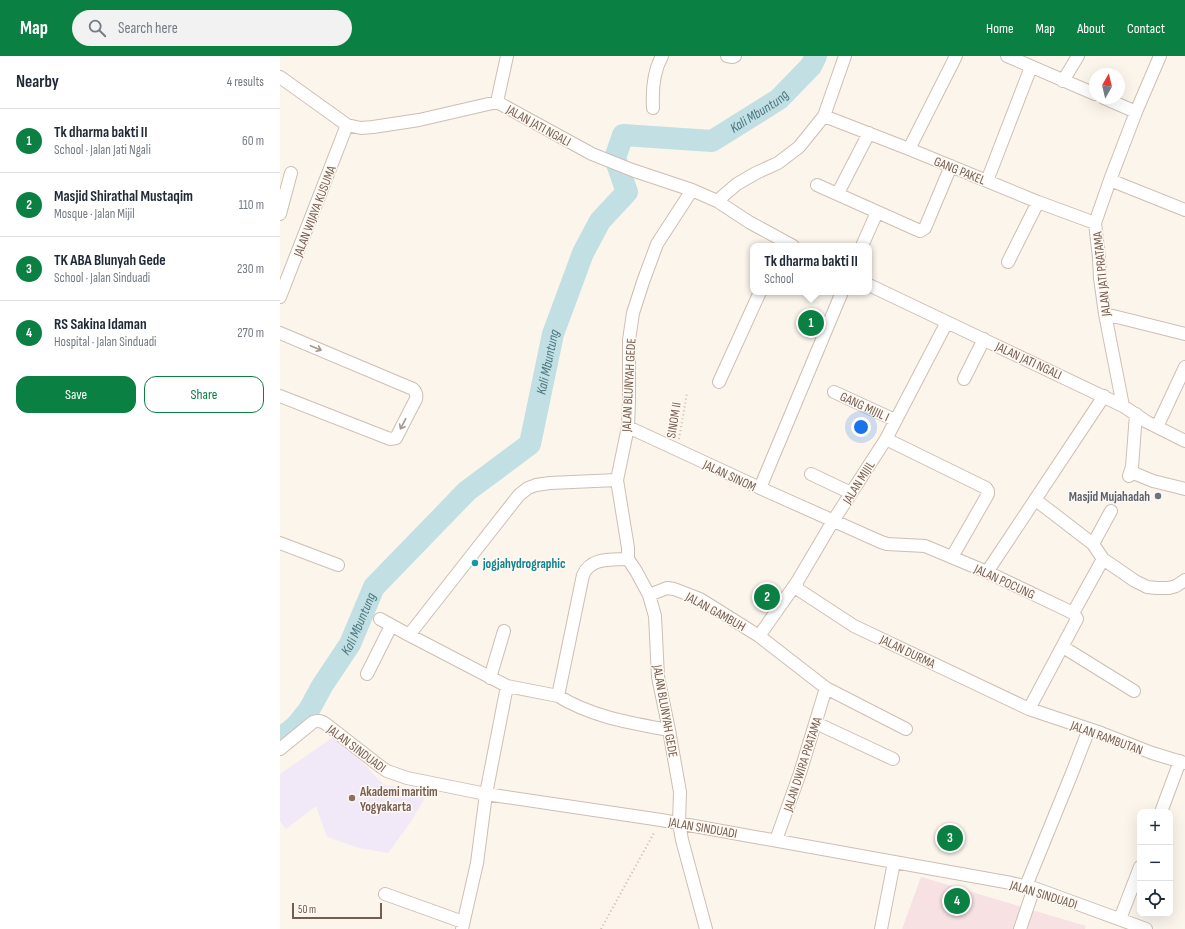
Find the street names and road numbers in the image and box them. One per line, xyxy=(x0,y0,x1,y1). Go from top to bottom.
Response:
street label: JALAN JATI NGALI xyxy=(503,101,574,150)
street label: GANG PAKEL xyxy=(932,153,988,189)
street label: JALAN WIJAYA KUSUMA xyxy=(290,163,340,260)
street label: JALAN JATI PRATAMA xyxy=(1090,230,1115,318)
street label: JALAN BLUNYAH GEDE xyxy=(619,338,639,433)
street label: JALAN JATI NGALI xyxy=(992,338,1064,383)
street label: GANG MIJIL I xyxy=(837,389,892,425)
street label: SINOM II xyxy=(663,401,685,439)
street label: JALAN SINOM xyxy=(700,456,759,495)
street label: JALAN MIJIL xyxy=(839,458,878,508)
street label: JALAN POCUNG xyxy=(971,560,1038,603)
street label: JALAN GAMBUH xyxy=(682,588,748,635)
street label: JALAN DURMA xyxy=(876,631,938,672)
street label: JALAN BLUNYAH GEDE xyxy=(649,663,681,759)
street label: JALAN DWIRA PRATAMA xyxy=(780,715,826,815)
street label: JALAN RAMBUTAN xyxy=(1067,717,1145,758)
street label: JALAN SINDUADI xyxy=(323,721,389,776)
street label: JALAN SINDUADI xyxy=(666,814,738,842)
street label: JALAN SINDUADI xyxy=(1007,877,1079,913)

